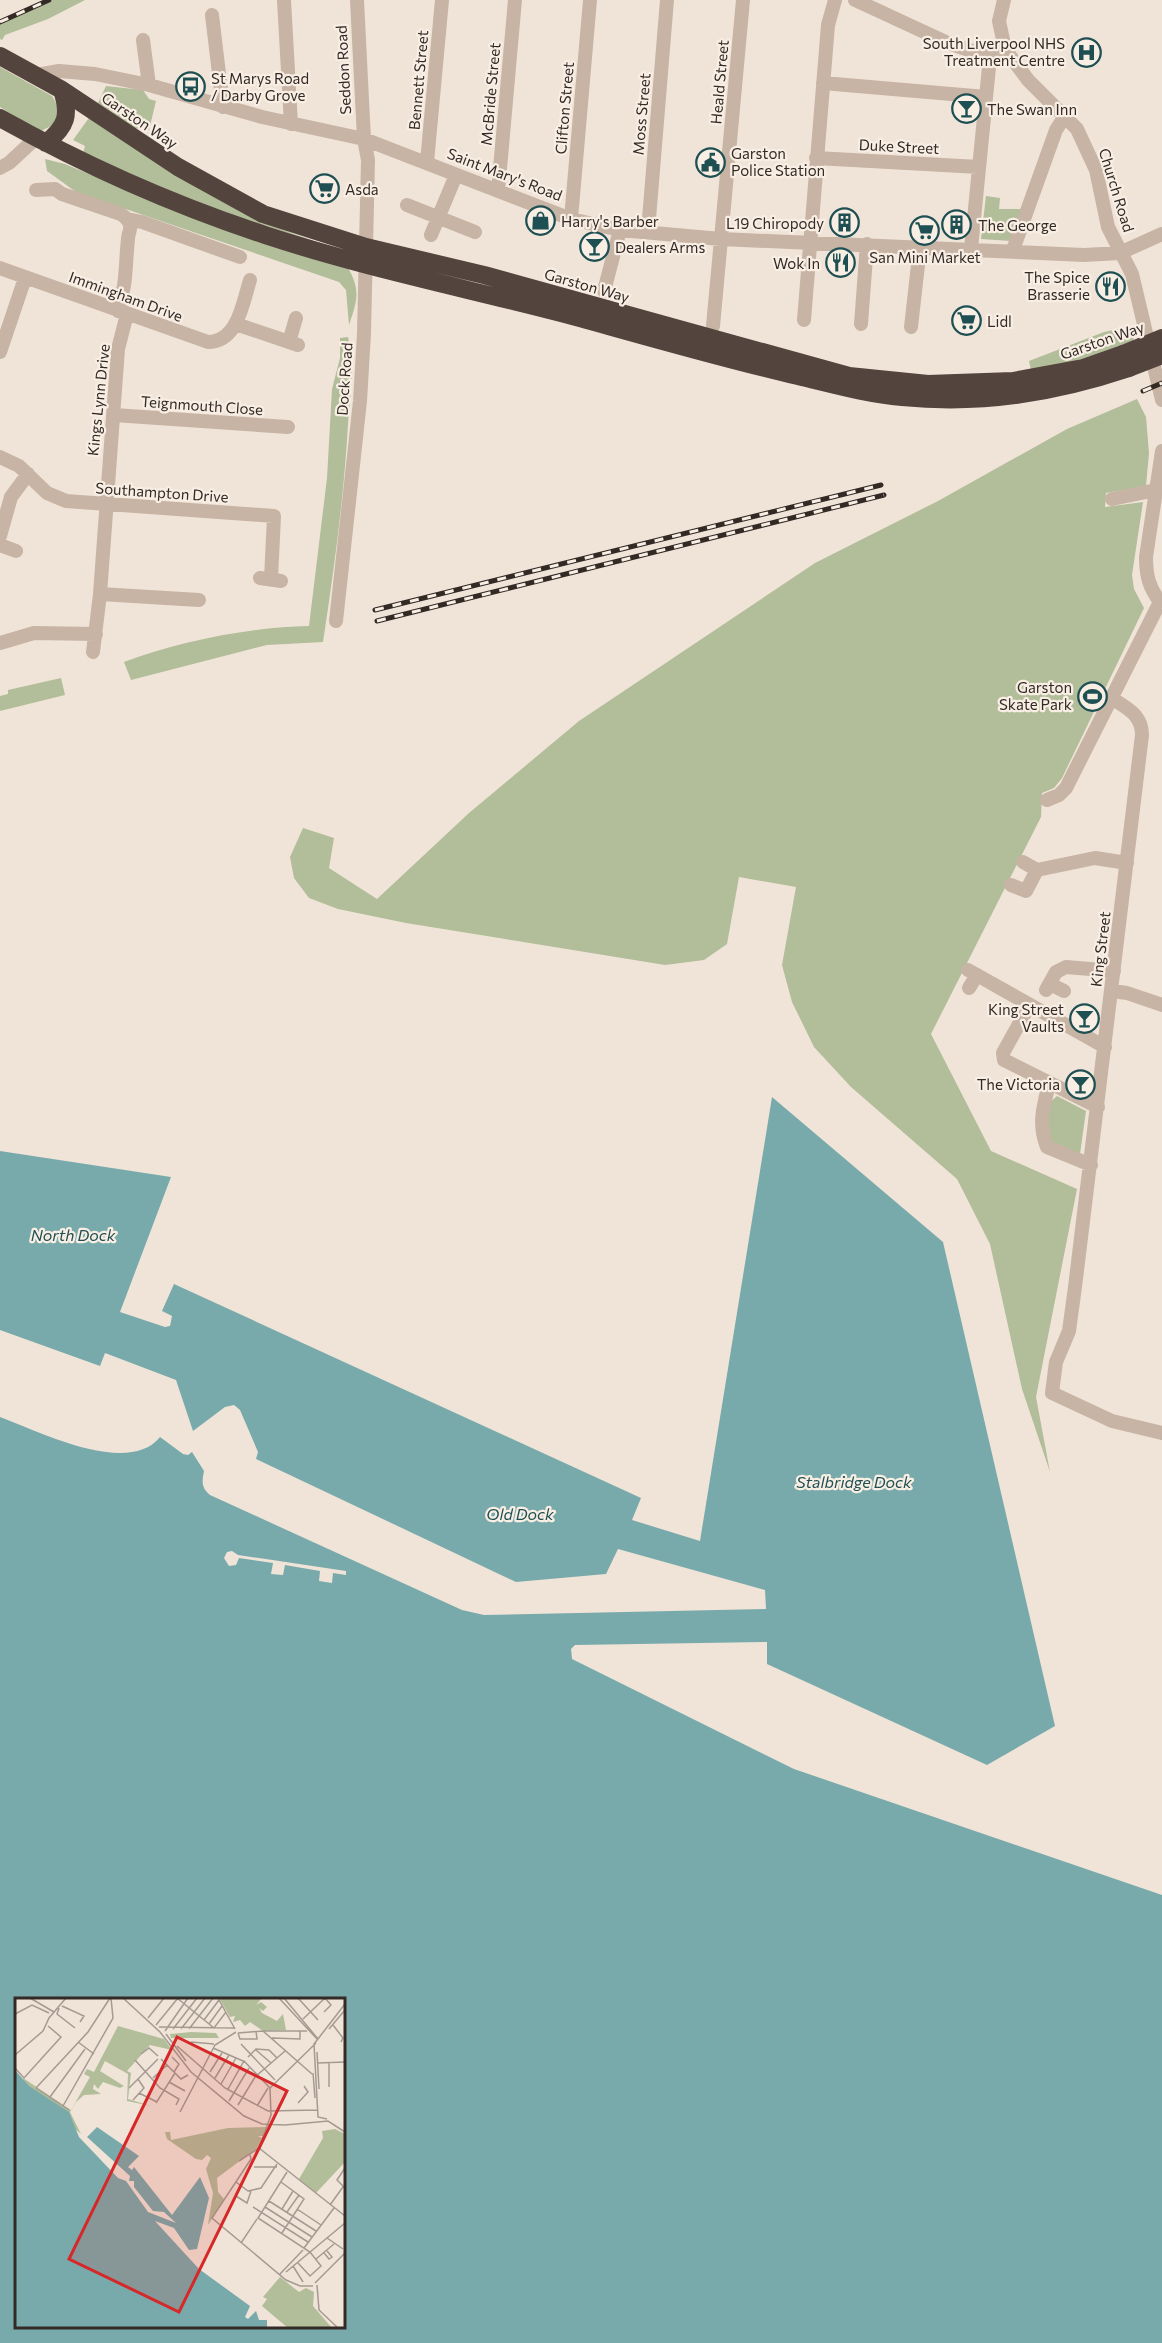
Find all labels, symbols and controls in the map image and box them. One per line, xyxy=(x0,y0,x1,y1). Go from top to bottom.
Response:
street label: Seddon Road xyxy=(332,25,354,115)
street label: Bennett Street xyxy=(405,29,431,131)
place label: South Liverpool NHS Treatment Centre xyxy=(923,34,1065,69)
hospital icon: South Liverpool NHS Treatment Centre xyxy=(1070,36,1102,68)
street label: Heald Street xyxy=(706,39,732,125)
street label: McBride Street xyxy=(477,42,503,146)
street label: Clifton Street xyxy=(551,61,577,155)
place label: St Marys Road / Darby Grove xyxy=(211,69,309,104)
bus stop icon: St Marys Road / Darby Grove xyxy=(174,71,206,103)
street label: Moss Street xyxy=(628,72,654,156)
street label: Garston Way xyxy=(99,88,182,152)
bar icon: The Swan Inn xyxy=(950,93,982,125)
place label: The Swan Inn xyxy=(987,100,1077,118)
street label: Duke Street xyxy=(858,135,940,157)
street label: Saint Mary's Road xyxy=(445,144,565,204)
place label: Garston Police Station xyxy=(731,144,825,179)
public building icon: Garston Police Station xyxy=(694,146,726,178)
street label: Church Road xyxy=(1096,146,1138,234)
supermarket icon: Asda xyxy=(308,173,340,205)
place label: Asda xyxy=(345,180,379,198)
shop icon: Harry's Barber xyxy=(524,205,556,237)
building icon: L19 Chiropody xyxy=(829,207,861,239)
building icon: The George xyxy=(941,209,973,241)
place label: Harry's Barber xyxy=(561,212,659,230)
place label: L19 Chiropody xyxy=(726,214,824,232)
supermarket icon: San Mini Market xyxy=(909,214,941,246)
place label: The George xyxy=(978,216,1057,234)
bar icon: Dealers Arms xyxy=(578,231,610,263)
place label: Dealers Arms xyxy=(615,238,705,256)
restaurant icon: Wok In xyxy=(825,247,857,279)
place label: San Mini Market xyxy=(869,248,981,266)
place label: Wok In xyxy=(773,254,820,272)
street label: Garston Way xyxy=(542,264,632,306)
street label: Immingham Drive xyxy=(67,267,185,325)
place label: The Spice Brasserie xyxy=(1024,268,1090,303)
restaurant icon: The Spice Brasserie xyxy=(1095,270,1127,302)
supermarket icon: Lidl xyxy=(950,305,982,337)
place label: Lidl xyxy=(987,312,1012,330)
street label: Garston Way xyxy=(1058,317,1147,363)
street label: Dock Road xyxy=(332,342,356,416)
street label: Kings Lynn Drive xyxy=(83,343,113,457)
street label: Teignmouth Close xyxy=(140,392,264,418)
street label: Southampton Drive xyxy=(95,478,229,506)
place label: Garston Skate Park xyxy=(999,678,1072,713)
sports icon: Garston Skate Park xyxy=(1077,680,1109,712)
street label: King Street xyxy=(1086,910,1114,988)
place label: King Street Vaults xyxy=(988,1000,1064,1035)
bar icon: King Street Vaults xyxy=(1069,1002,1101,1034)
bar icon: The Victoria xyxy=(1065,1068,1097,1100)
place label: The Victoria xyxy=(977,1075,1060,1093)
water label: North Dock xyxy=(31,1225,116,1244)
water label: Stalbridge Dock xyxy=(796,1472,912,1491)
water label: Old Dock xyxy=(486,1504,554,1523)
inset map xyxy=(15,1998,345,2328)

